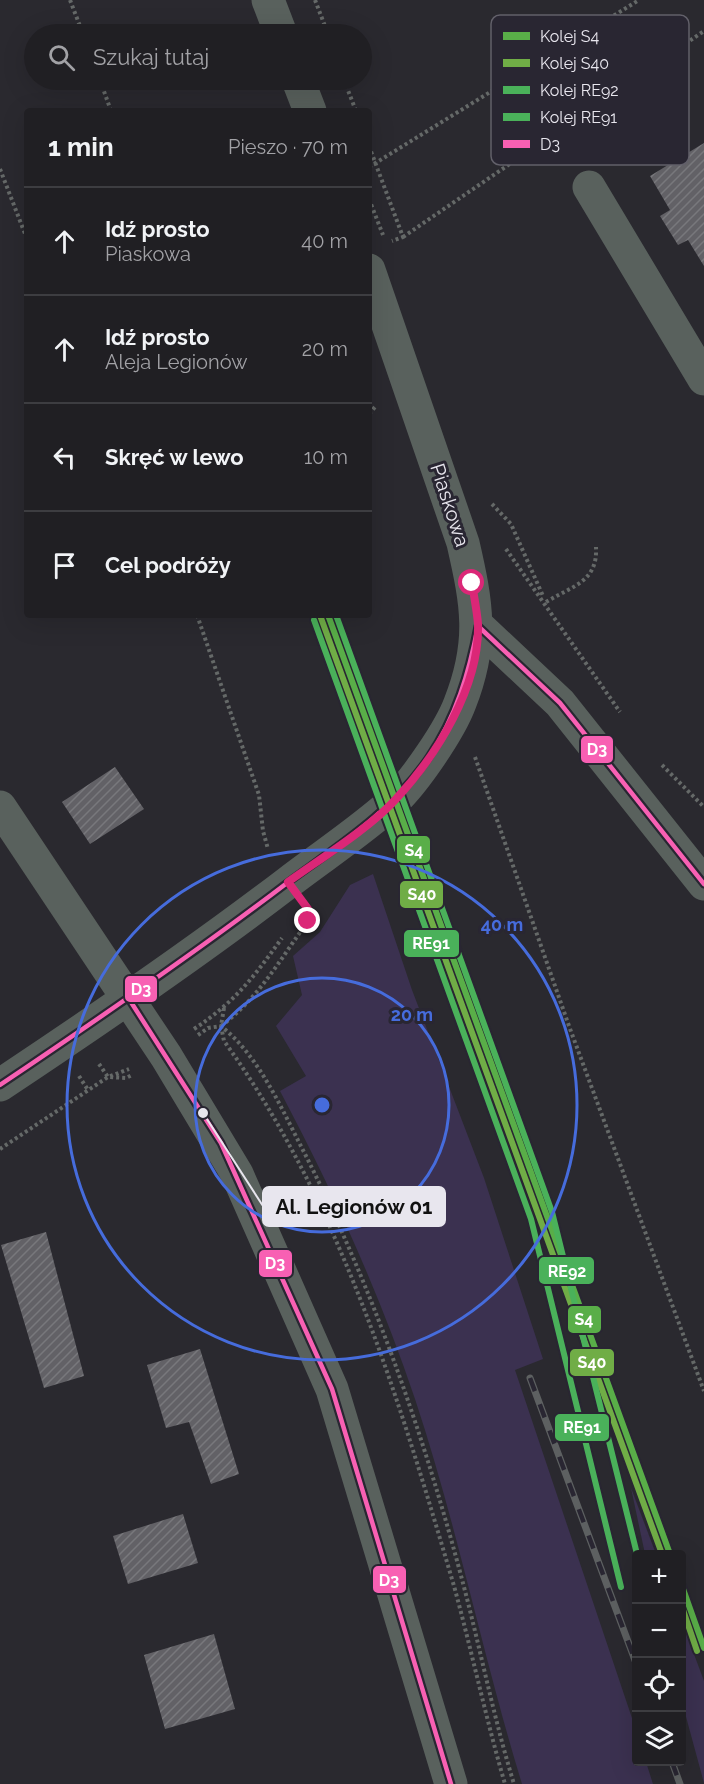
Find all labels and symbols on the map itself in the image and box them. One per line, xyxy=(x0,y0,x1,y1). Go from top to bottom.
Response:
legend xyxy=(491,15,689,165)
text: Kolej S4 xyxy=(540,27,599,46)
text: Kolej S40 xyxy=(540,54,609,73)
text: Kolej RE92 xyxy=(540,81,619,100)
text: Kolej RE91 xyxy=(540,108,617,127)
text: D3 xyxy=(540,135,560,154)
street label: Piaskowa xyxy=(425,460,475,550)
route start xyxy=(458,569,484,595)
line badge: D3 xyxy=(580,735,614,764)
text: D3 xyxy=(587,740,607,759)
line badge: S4 xyxy=(396,835,431,864)
text: S4 xyxy=(405,841,423,860)
line badge: S40 xyxy=(399,880,444,909)
text: S40 xyxy=(408,885,437,904)
route end xyxy=(294,907,320,933)
text: 40 m xyxy=(481,914,523,935)
line badge: RE91 xyxy=(403,929,460,958)
text: RE91 xyxy=(412,934,450,953)
line badge: D3 xyxy=(124,975,158,1003)
text: D3 xyxy=(131,980,151,999)
text: 20 m xyxy=(391,1004,433,1025)
centre of rings xyxy=(312,1095,332,1115)
callout: Al. Legionów 01 xyxy=(263,1187,445,1226)
text: Al. Legionów 01 xyxy=(275,1194,433,1219)
line badge: D3 xyxy=(258,1249,293,1278)
text: D3 xyxy=(265,1254,285,1273)
line badge: RE92 xyxy=(538,1256,595,1285)
text: RE92 xyxy=(548,1262,586,1281)
line badge: S4 xyxy=(567,1305,602,1334)
text: S4 xyxy=(575,1310,593,1329)
line badge: S40 xyxy=(569,1348,615,1377)
text: S40 xyxy=(578,1353,607,1372)
line badge: RE91 xyxy=(554,1413,610,1442)
text: RE91 xyxy=(563,1418,601,1437)
line badge: D3 xyxy=(372,1565,407,1594)
text: D3 xyxy=(379,1571,399,1590)

